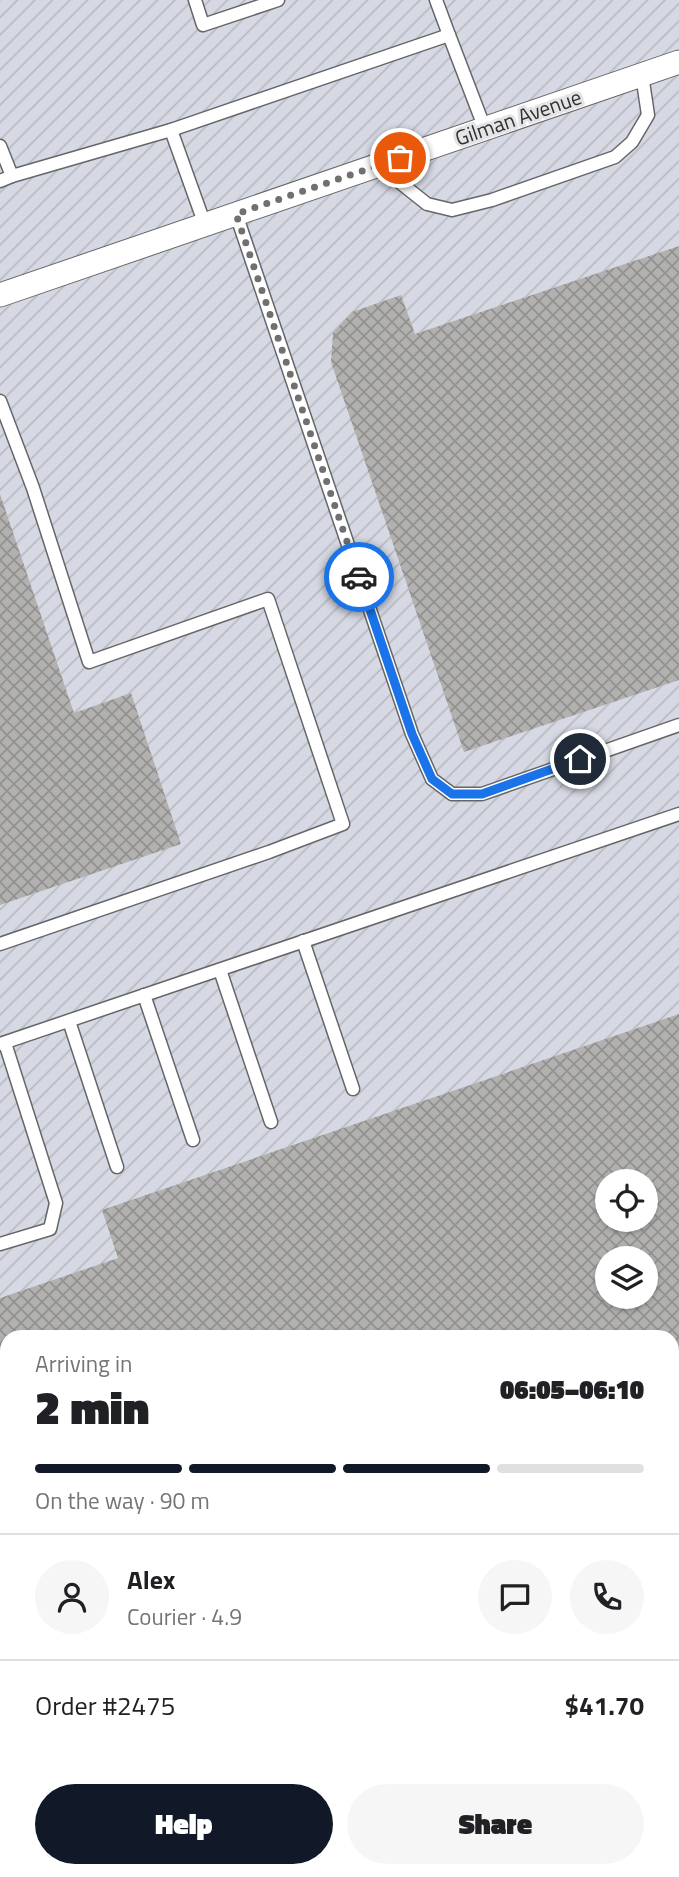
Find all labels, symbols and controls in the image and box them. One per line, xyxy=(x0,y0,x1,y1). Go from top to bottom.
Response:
street label: Gilman Avenue xyxy=(450,80,586,154)
pin xyxy=(370,128,430,188)
icon: bag xyxy=(381,139,419,177)
courier xyxy=(324,542,394,612)
icon: car xyxy=(340,558,378,596)
pin xyxy=(550,729,610,789)
icon: home xyxy=(561,740,599,778)
map controls xyxy=(595,1169,658,1309)
button: locate xyxy=(595,1169,658,1232)
button: layers xyxy=(595,1246,658,1309)
text: Arriving in xyxy=(35,1346,132,1381)
text: 06:05–06:10 xyxy=(500,1370,644,1409)
text: 2 min xyxy=(35,1372,149,1442)
text: On the way · 90 m xyxy=(35,1483,210,1518)
button: person xyxy=(35,1560,109,1634)
text: Alex xyxy=(127,1560,175,1599)
button: chat xyxy=(478,1560,552,1634)
button: phone xyxy=(570,1560,644,1634)
text: Courier · 4.9 xyxy=(127,1599,242,1634)
text: Order #2475 xyxy=(35,1686,175,1725)
text: $41.70 xyxy=(565,1686,644,1725)
button: Help xyxy=(35,1784,333,1864)
button: Share xyxy=(347,1784,644,1864)

